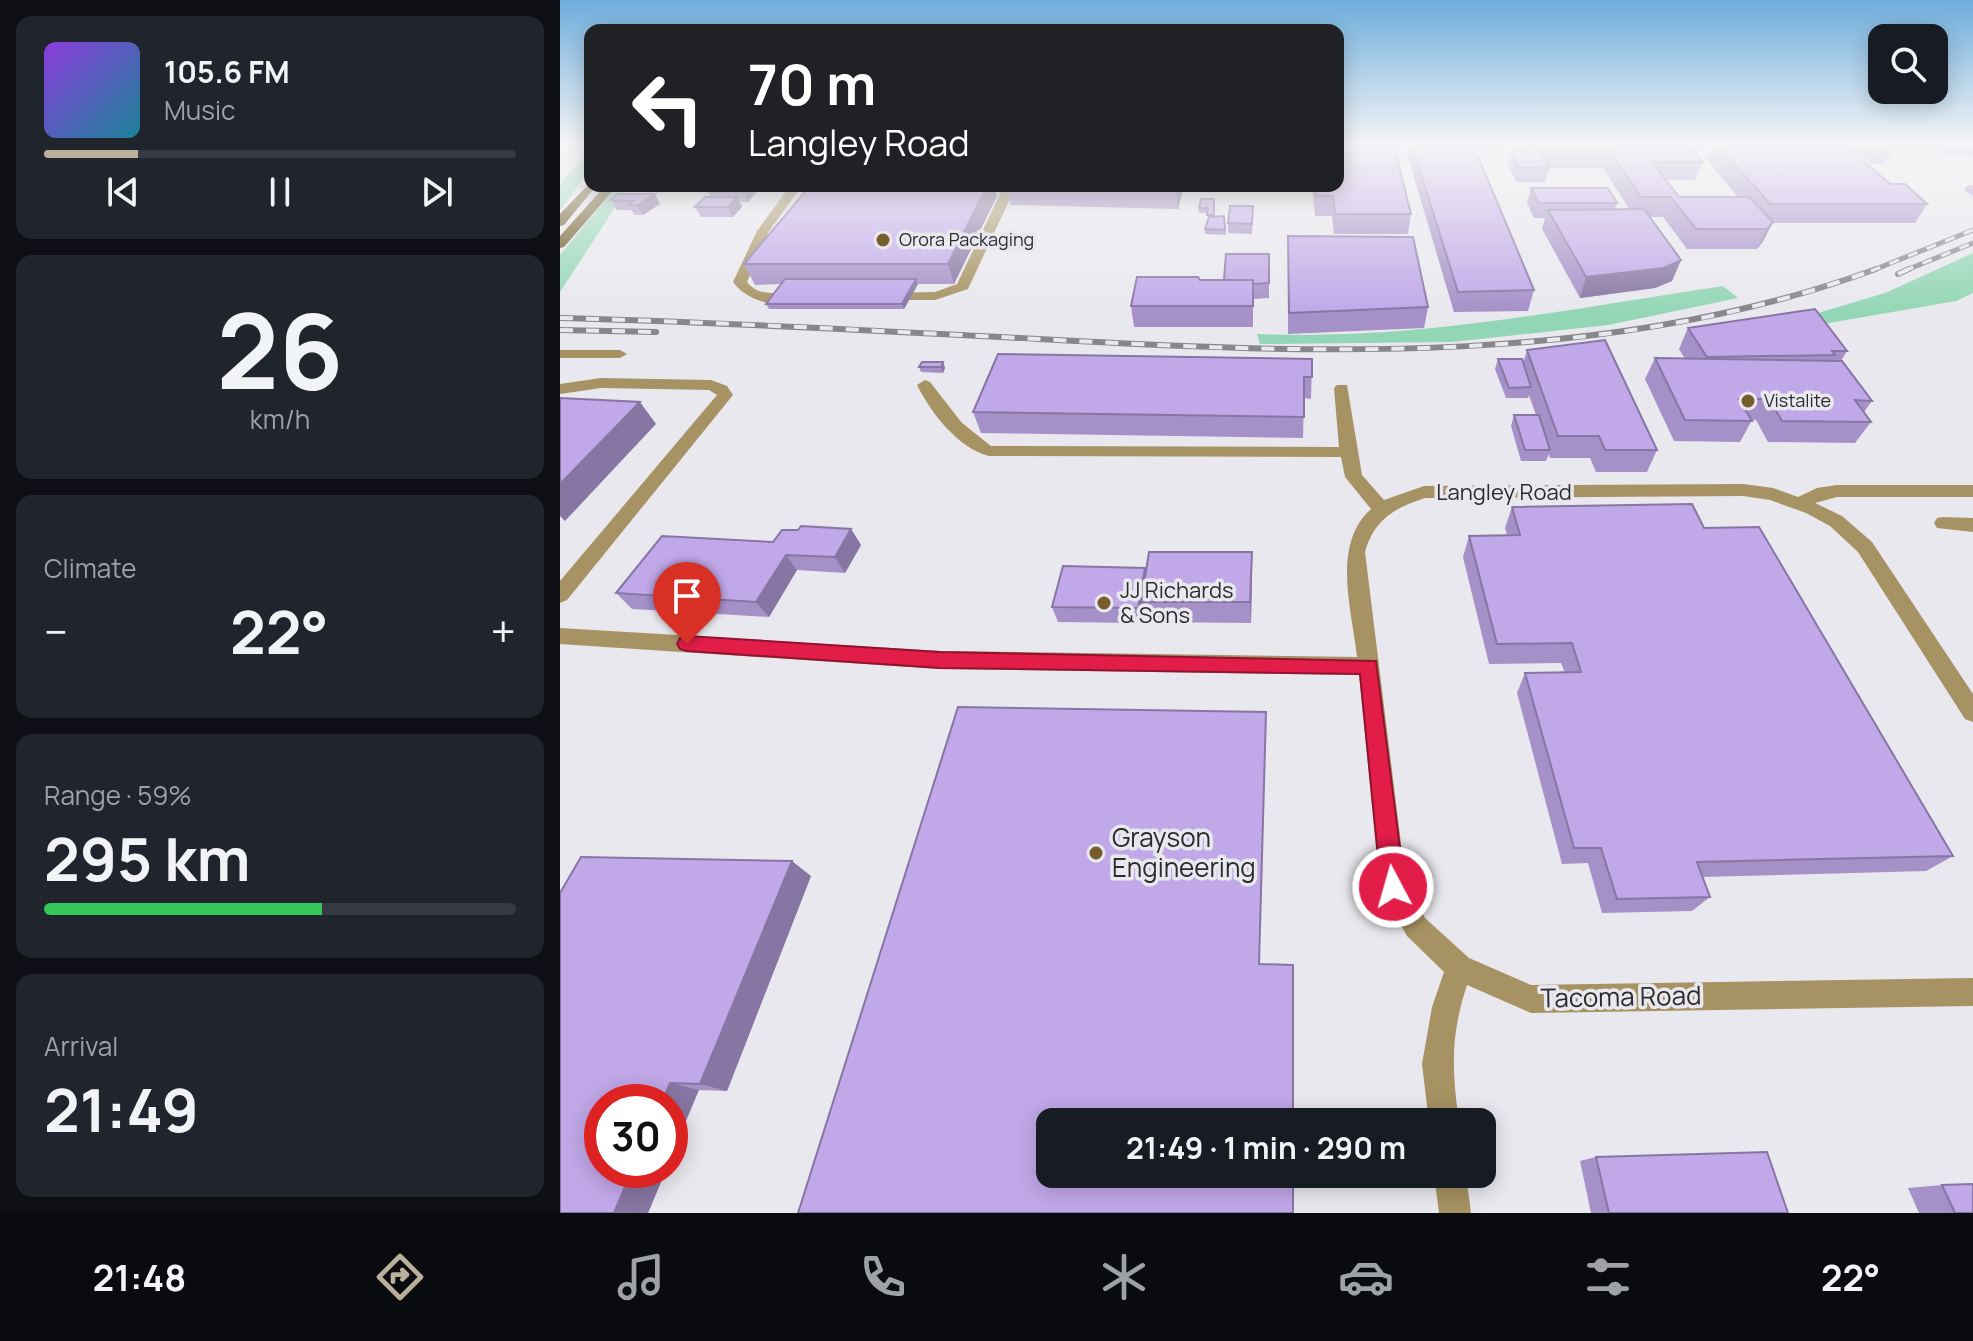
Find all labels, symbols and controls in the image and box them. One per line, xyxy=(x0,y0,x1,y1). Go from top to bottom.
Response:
map controls xyxy=(1868,24,1948,104)
button: search xyxy=(1868,24,1948,104)
text: 70 m xyxy=(748,45,876,122)
text: 105.6 FM xyxy=(164,51,290,92)
icon: left xyxy=(616,56,720,160)
text: Music xyxy=(164,92,235,128)
text: Langley Road xyxy=(748,118,970,167)
icon: previous xyxy=(101,170,145,214)
icon: pause xyxy=(258,170,302,214)
icon: next xyxy=(415,170,459,214)
place label: Orora Packaging xyxy=(899,227,1034,251)
marker: Orora Packaging xyxy=(874,231,892,249)
text: 26 xyxy=(217,278,343,420)
place label: Vistalite xyxy=(1764,388,1831,412)
marker: Vistalite xyxy=(1739,392,1757,410)
text: km/h xyxy=(250,401,310,437)
street label: Langley Road xyxy=(1436,477,1572,507)
text: Climate xyxy=(44,550,136,586)
pin xyxy=(653,562,721,644)
icon: arrive xyxy=(665,574,709,618)
place label: JJ Richards & Sons xyxy=(1120,575,1234,630)
text: 22° xyxy=(230,590,328,672)
marker: JJ Richards & Sons xyxy=(1095,594,1113,612)
text: − xyxy=(44,601,68,661)
text: + xyxy=(491,601,516,661)
text: Range · 59% xyxy=(44,777,192,813)
text: 295 km xyxy=(44,817,250,899)
place label: Grayson Engineering xyxy=(1112,819,1256,885)
marker: Grayson Engineering xyxy=(1087,844,1105,862)
position arrow xyxy=(1351,845,1435,929)
street label: Tacoma Road xyxy=(1540,977,1702,1015)
text: Arrival xyxy=(44,1028,118,1064)
text: 21:49 xyxy=(44,1068,199,1150)
speed limit sign: 30 xyxy=(584,1084,688,1188)
text: 21:49 · 1 min · 290 m xyxy=(1126,1127,1406,1168)
icon: directions xyxy=(372,1249,428,1305)
icon: music xyxy=(613,1249,669,1305)
icon: phone xyxy=(855,1249,911,1305)
icon: climate xyxy=(1096,1249,1152,1305)
icon: car xyxy=(1338,1249,1394,1305)
icon: filters xyxy=(1580,1249,1636,1305)
text: 21:48 xyxy=(93,1253,186,1302)
text: 22° xyxy=(1821,1253,1880,1302)

